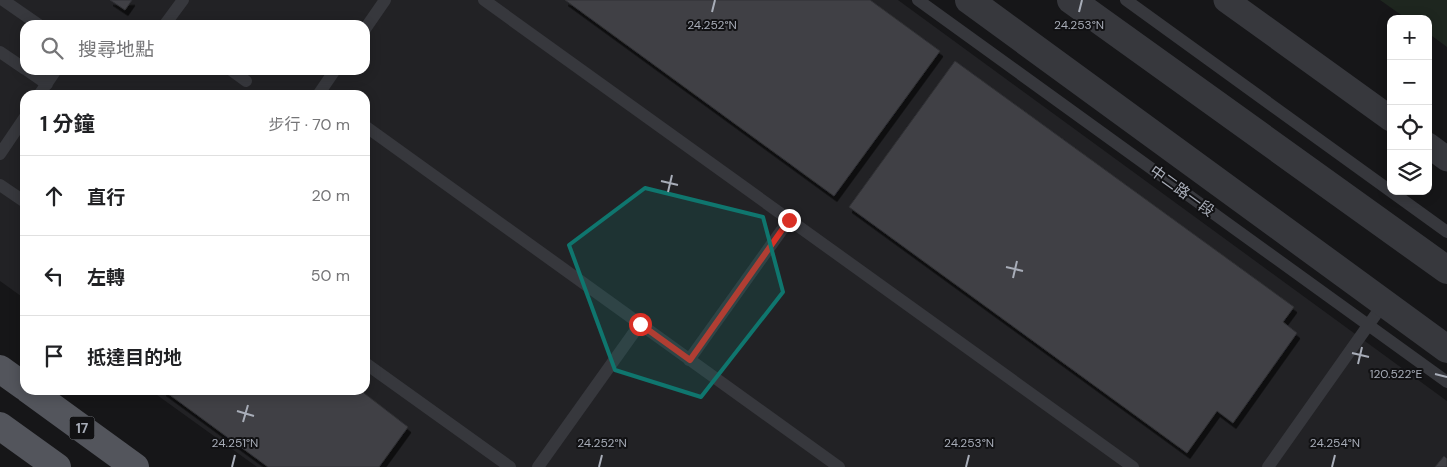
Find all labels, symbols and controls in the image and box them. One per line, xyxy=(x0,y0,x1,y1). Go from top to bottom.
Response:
map controls xyxy=(1387,15,1432,195)
button: + xyxy=(1387,15,1432,60)
text: 24.252°N xyxy=(687,17,737,33)
text: 24.253°N xyxy=(1054,17,1104,33)
search box xyxy=(20,20,370,75)
icon: search xyxy=(38,34,66,62)
text: 搜尋地點 xyxy=(78,37,154,62)
button: − xyxy=(1387,60,1432,105)
button: locate xyxy=(1387,105,1432,150)
text: 1 分鐘 xyxy=(40,110,95,138)
text: 步行 · 70 m xyxy=(269,114,350,135)
button: layers xyxy=(1387,150,1432,195)
street label: 中二路一段 xyxy=(1146,161,1218,221)
icon: ahead xyxy=(40,182,68,210)
text: 直行 xyxy=(87,185,125,210)
text: 20 m xyxy=(311,185,350,206)
route end xyxy=(778,209,801,232)
icon: left xyxy=(40,262,68,290)
text: 左轉 xyxy=(87,265,125,290)
text: 50 m xyxy=(311,265,350,286)
route start xyxy=(629,313,652,336)
icon: arrive xyxy=(40,342,68,370)
text: 抵達目的地 xyxy=(87,345,182,370)
text: 120.522°E xyxy=(1370,366,1422,382)
road number: 17 xyxy=(70,416,94,439)
text: 24.251°N xyxy=(212,435,258,451)
text: 24.252°N xyxy=(577,435,627,451)
text: 24.253°N xyxy=(944,435,994,451)
text: 24.254°N xyxy=(1310,435,1360,451)

